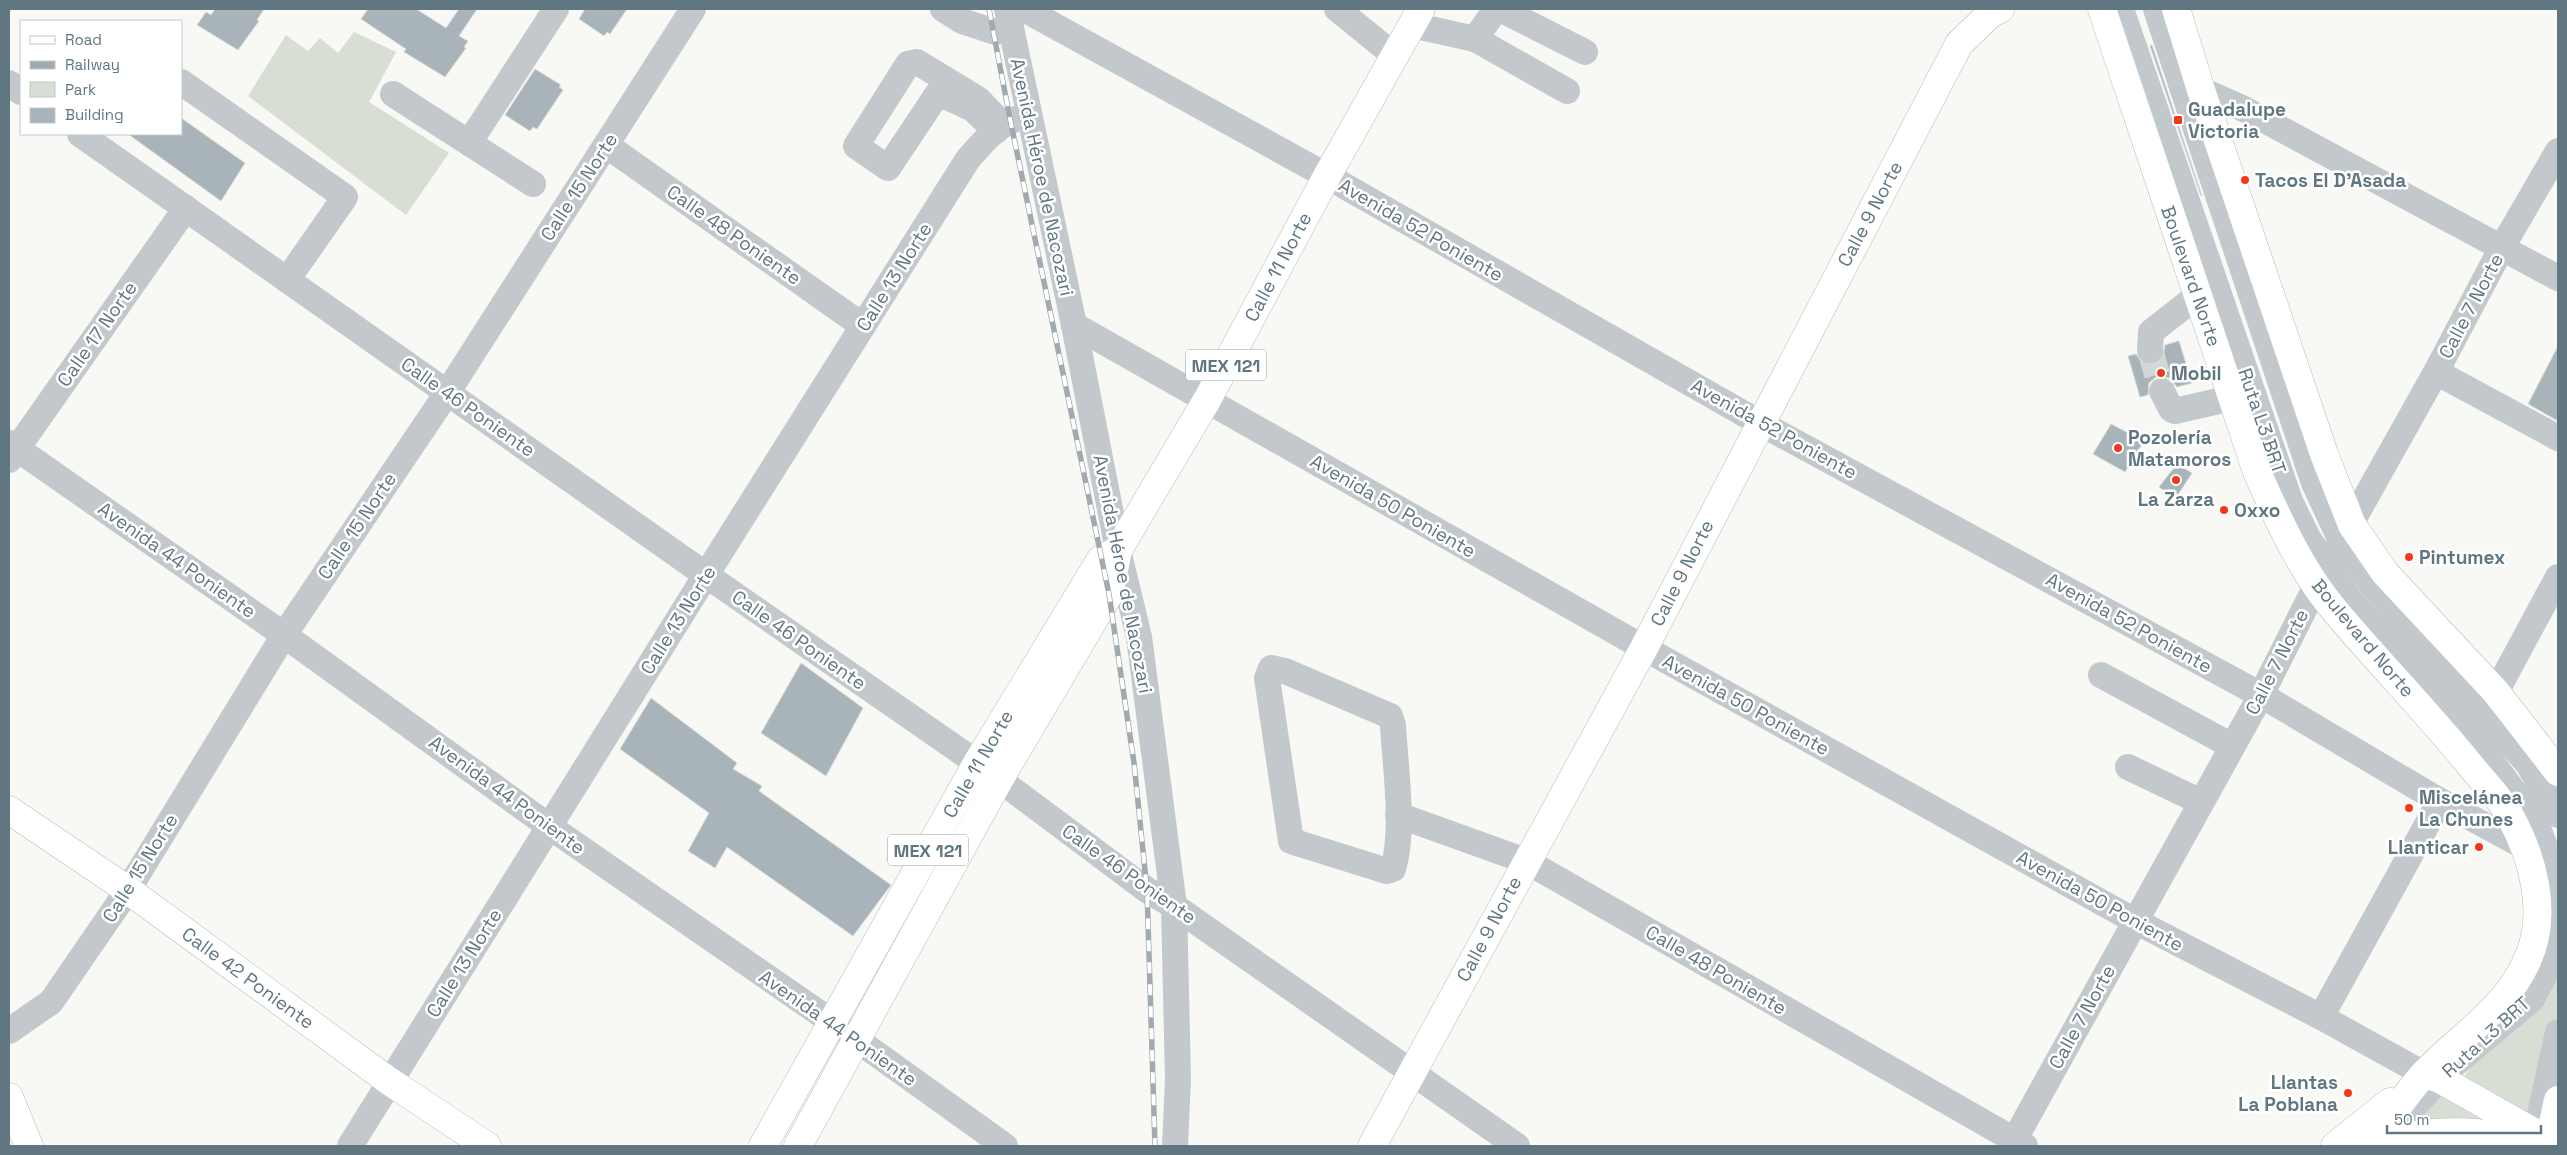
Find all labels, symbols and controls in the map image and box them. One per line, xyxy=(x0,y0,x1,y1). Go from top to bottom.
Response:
legend xyxy=(20,20,182,135)
text: Road xyxy=(65,30,102,49)
text: Railway xyxy=(65,55,120,74)
street label: Avenida Héroe de Nacozari xyxy=(1005,56,1079,298)
text: Park xyxy=(65,80,96,99)
place label: Guadalupe Victoria xyxy=(2188,97,2286,144)
text: Building xyxy=(65,105,124,124)
marker: Guadalupe Victoria xyxy=(2172,114,2184,126)
street label: Calle 15 Norte xyxy=(535,128,623,246)
street label: Calle 9 Norte xyxy=(1832,157,1908,271)
place label: Tacos El D'Asada xyxy=(2255,168,2406,193)
street label: Avenida 52 Poniente xyxy=(1334,173,1508,287)
marker: Tacos El D'Asada xyxy=(2239,174,2251,186)
street label: Calle 48 Poniente xyxy=(662,179,806,291)
street label: Boulevard Norte xyxy=(2155,202,2227,350)
street label: Calle 11 Norte xyxy=(1239,208,1317,326)
street label: Calle 13 Norte xyxy=(851,218,937,336)
street label: Calle 7 Norte xyxy=(2433,249,2509,363)
street label: Calle 17 Norte xyxy=(51,276,143,392)
road number: MEX 121 xyxy=(1186,350,1266,380)
street label: Calle 46 Poniente xyxy=(396,351,540,463)
place label: Mobil xyxy=(2171,361,2222,386)
street label: Ruta L3 BRT xyxy=(2232,365,2292,477)
marker: Mobil xyxy=(2155,367,2167,379)
street label: Avenida 52 Poniente xyxy=(1687,373,1861,485)
place label: Pozolería Matamoros xyxy=(2128,425,2231,472)
marker: Pozolería Matamoros xyxy=(2112,442,2124,454)
street label: Avenida 50 Poniente xyxy=(1306,448,1480,564)
street label: Avenida Héroe de Nacozari xyxy=(1088,453,1158,695)
street label: Calle 15 Norte xyxy=(312,468,402,584)
marker: La Zarza xyxy=(2170,474,2182,486)
place label: La Zarza xyxy=(2138,487,2214,512)
street label: Avenida 44 Poniente xyxy=(93,496,261,624)
place label: Oxxo xyxy=(2234,498,2280,523)
marker: Oxxo xyxy=(2218,504,2230,516)
street label: Calle 9 Norte xyxy=(1644,516,1720,630)
place label: Pintumex xyxy=(2419,545,2505,570)
marker: Pintumex xyxy=(2403,551,2415,563)
street label: Calle 13 Norte xyxy=(635,561,721,679)
street label: Avenida 52 Poniente xyxy=(2042,567,2216,679)
street label: Boulevard Norte xyxy=(2306,573,2420,703)
street label: Calle 46 Poniente xyxy=(727,584,871,696)
street label: Calle 7 Norte xyxy=(2240,605,2314,719)
street label: Avenida 50 Poniente xyxy=(1658,649,1834,761)
street label: Calle 11 Norte xyxy=(937,706,1019,822)
street label: Avenida 44 Poniente xyxy=(424,730,590,860)
place label: Miscelánea La Chunes xyxy=(2419,785,2523,832)
marker: Miscelánea La Chunes xyxy=(2403,802,2415,814)
street label: Calle 15 Norte xyxy=(97,809,183,927)
street label: Calle 46 Poniente xyxy=(1057,818,1201,930)
road number: MEX 121 xyxy=(888,834,968,866)
place label: Llanticar xyxy=(2388,835,2469,860)
marker: Llanticar xyxy=(2473,841,2485,853)
street label: Avenida 50 Poniente xyxy=(2012,845,2188,957)
street label: Calle 9 Norte xyxy=(1451,872,1527,986)
street label: Calle 13 Norte xyxy=(421,904,507,1022)
street label: Calle 48 Poniente xyxy=(1641,920,1791,1020)
street label: Calle 42 Poniente xyxy=(177,921,319,1035)
street label: Calle 7 Norte xyxy=(2043,960,2121,1074)
street label: Avenida 44 Poniente xyxy=(754,964,922,1092)
street label: Ruta L3 BRT xyxy=(2437,991,2535,1083)
place label: Llantas La Poblana xyxy=(2238,1070,2338,1117)
marker: Llantas La Poblana xyxy=(2342,1087,2354,1099)
scale bar xyxy=(2387,1102,2541,1134)
text: 50 m xyxy=(2394,1110,2429,1129)

